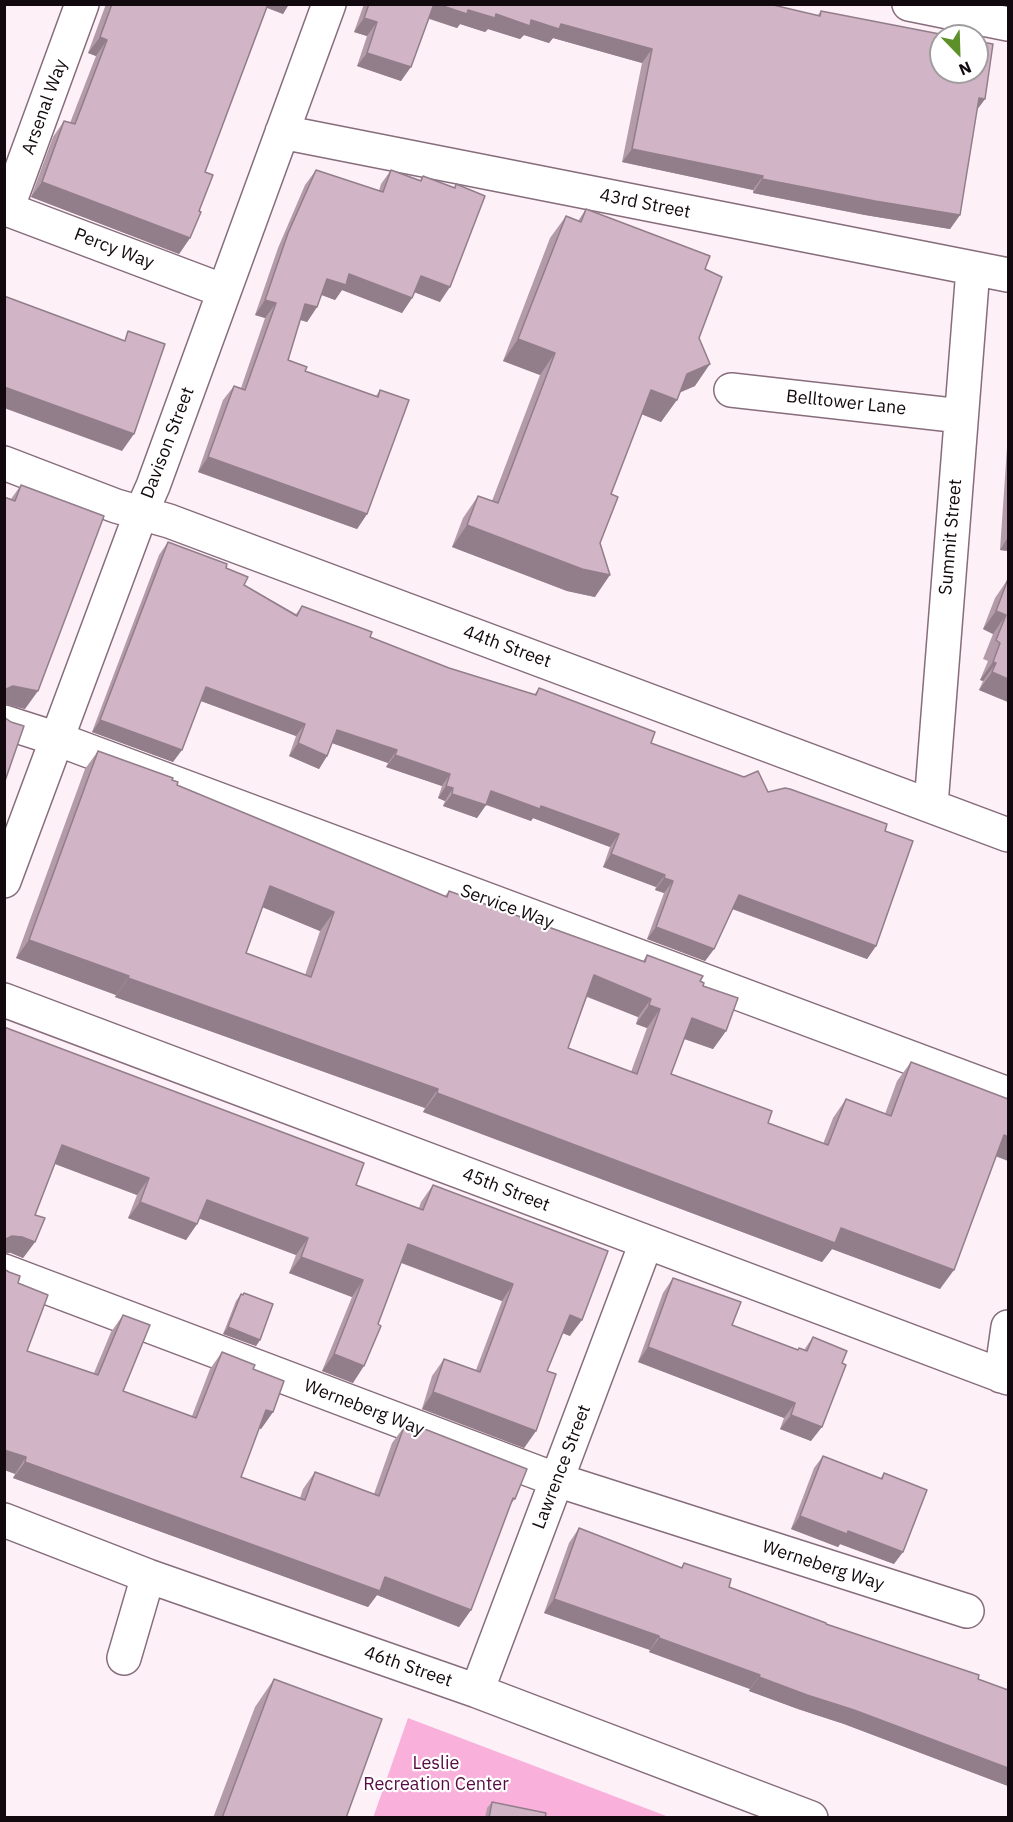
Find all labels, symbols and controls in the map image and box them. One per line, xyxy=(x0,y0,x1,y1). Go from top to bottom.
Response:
north arrow xyxy=(929,24,989,84)
street label: Arsenal Way xyxy=(18,56,72,158)
text: N xyxy=(956,57,974,80)
street label: 43rd Street xyxy=(598,185,692,223)
street label: Percy Way xyxy=(71,224,157,274)
street label: Davison Street xyxy=(137,384,199,502)
street label: Belltower Lane xyxy=(785,386,907,420)
street label: Summit Street xyxy=(935,478,967,596)
street label: 44th Street xyxy=(460,621,554,673)
street label: Service Way xyxy=(457,880,557,934)
street label: 45th Street xyxy=(459,1163,553,1217)
street label: Werneberg Way xyxy=(301,1375,427,1441)
street label: Lawrence Street xyxy=(528,1402,596,1532)
street label: Werneberg Way xyxy=(759,1536,887,1596)
street label: 46th Street xyxy=(361,1642,455,1692)
park label: Leslie Recreation Center xyxy=(363,1753,509,1796)

